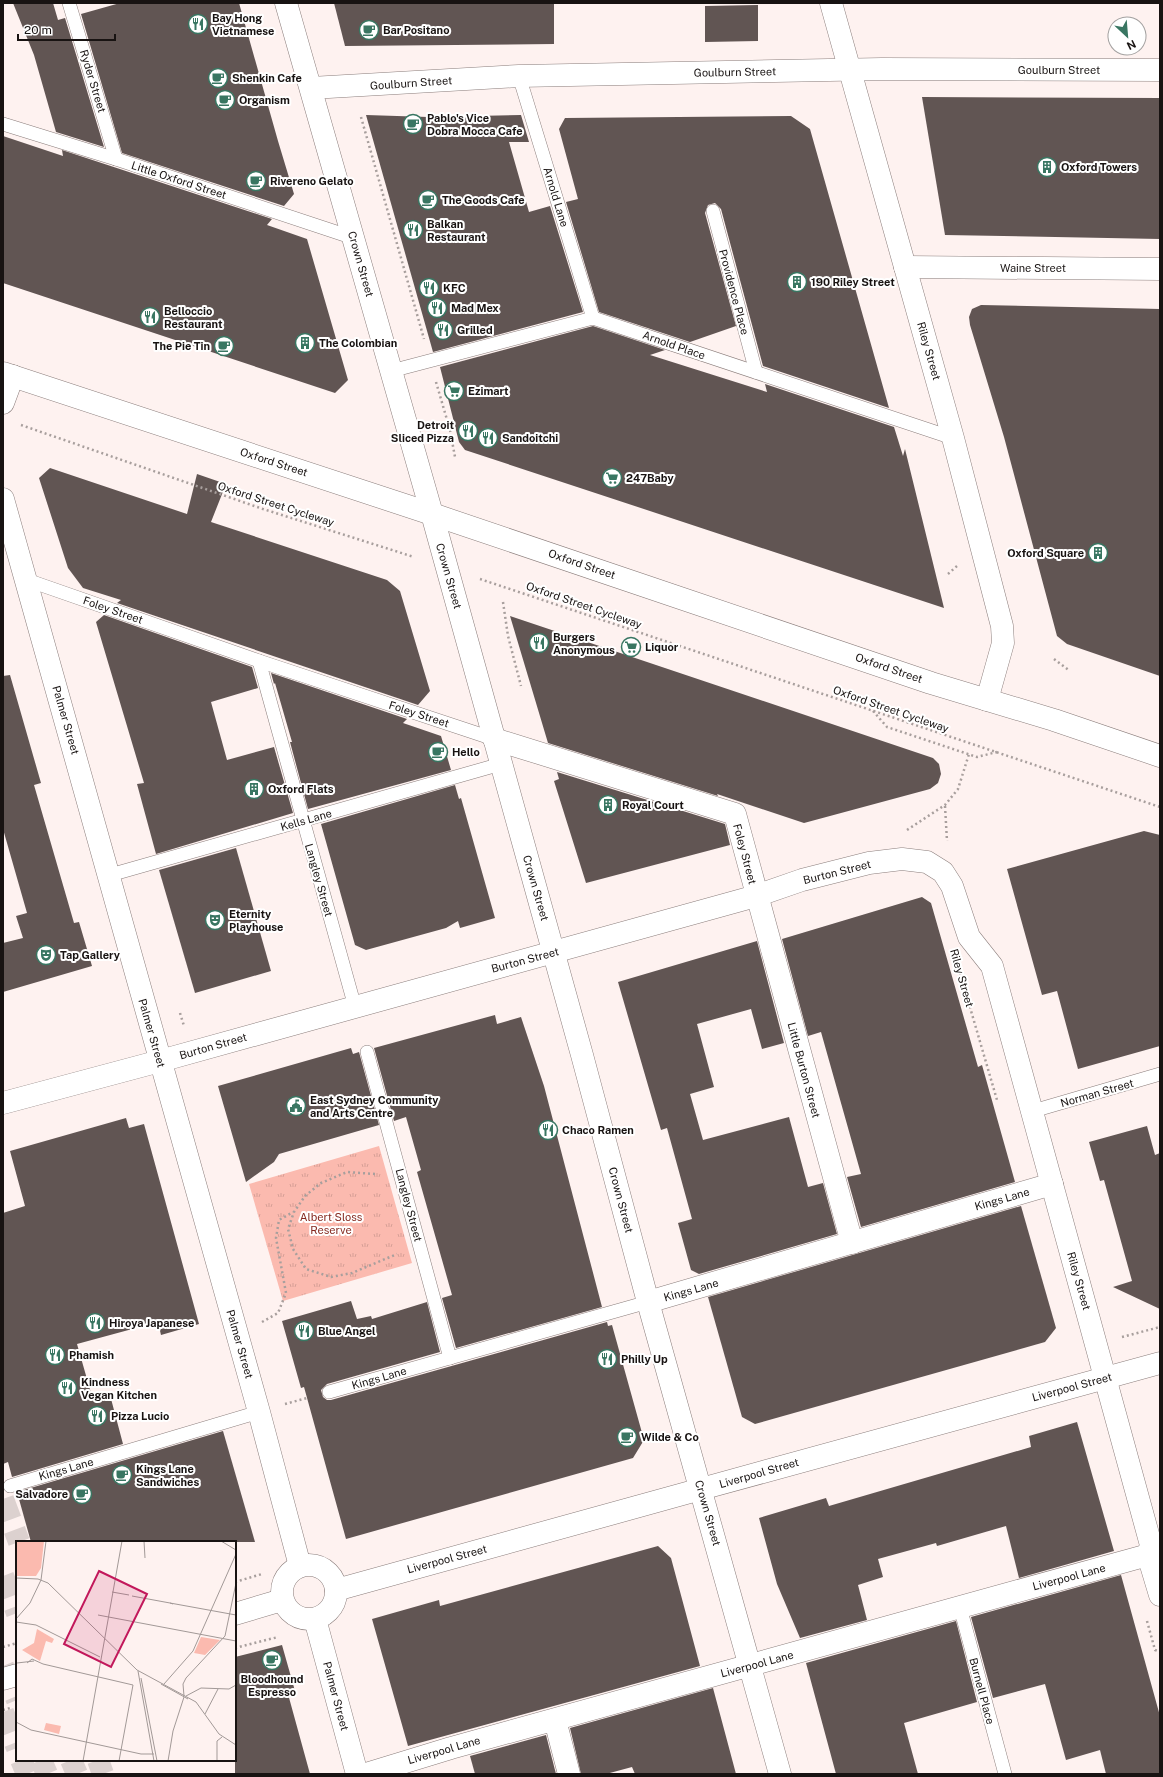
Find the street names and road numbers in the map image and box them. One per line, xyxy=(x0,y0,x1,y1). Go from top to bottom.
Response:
street label: Ryder Street xyxy=(78,48,108,114)
street label: Goulburn Street xyxy=(1018,64,1100,76)
street label: Goulburn Street xyxy=(694,65,776,79)
street label: Goulburn Street xyxy=(369,74,453,92)
street label: Little Oxford Street xyxy=(130,159,228,201)
street label: Arnold Lane xyxy=(541,166,571,228)
street label: Crown Street xyxy=(346,230,376,298)
street label: Providence Place xyxy=(717,248,751,336)
street label: Waine Street xyxy=(1000,262,1066,274)
street label: Riley Street xyxy=(915,320,943,382)
street label: Arnold Place xyxy=(641,329,707,361)
street label: Oxford Street xyxy=(239,445,309,479)
street label: Oxford Street Cycleway xyxy=(216,480,336,529)
street label: Crown Street xyxy=(434,542,464,610)
street label: Oxford Street xyxy=(547,547,617,581)
street label: Oxford Street Cycleway xyxy=(525,580,644,631)
street label: Foley Street xyxy=(82,594,144,626)
street label: Oxford Street xyxy=(854,651,924,685)
street label: Palmer Street xyxy=(50,684,82,756)
street label: Oxford Street Cycleway xyxy=(832,684,951,735)
street label: Foley Street xyxy=(387,699,451,729)
street label: Kells Lane xyxy=(279,807,333,833)
street label: Foley Street xyxy=(731,822,759,886)
street label: Langley Street xyxy=(303,842,335,918)
street label: Crown Street xyxy=(521,854,551,922)
street label: Burton Street xyxy=(802,858,872,886)
street label: Burton Street xyxy=(490,945,560,975)
street label: Riley Street xyxy=(948,947,976,1009)
street label: Palmer Street xyxy=(136,997,168,1069)
street label: Little Burton Street xyxy=(785,1021,823,1119)
street label: Burton Street xyxy=(178,1031,248,1061)
street label: Norman Street xyxy=(1059,1077,1135,1109)
street label: Crown Street xyxy=(606,1166,636,1234)
street label: Langley Street xyxy=(393,1167,425,1243)
street label: Kings Lane xyxy=(973,1185,1031,1213)
street label: Riley Street xyxy=(1065,1250,1093,1312)
street label: Kings Lane xyxy=(662,1276,720,1304)
street label: Palmer Street xyxy=(224,1308,256,1380)
street label: Kings Lane xyxy=(350,1364,408,1392)
street label: Liverpool Street xyxy=(1031,1371,1113,1403)
street label: Kings Lane xyxy=(37,1455,95,1483)
street label: Liverpool Street xyxy=(718,1456,800,1490)
street label: Crown Street xyxy=(693,1479,723,1547)
street label: Liverpool Street xyxy=(406,1543,488,1575)
street label: Liverpool Lane xyxy=(1031,1562,1107,1592)
street label: Liverpool Lane xyxy=(719,1649,795,1679)
street label: Burnell Place xyxy=(967,1656,997,1726)
street label: Palmer Street xyxy=(321,1660,351,1732)
street label: Liverpool Lane xyxy=(406,1734,482,1766)

